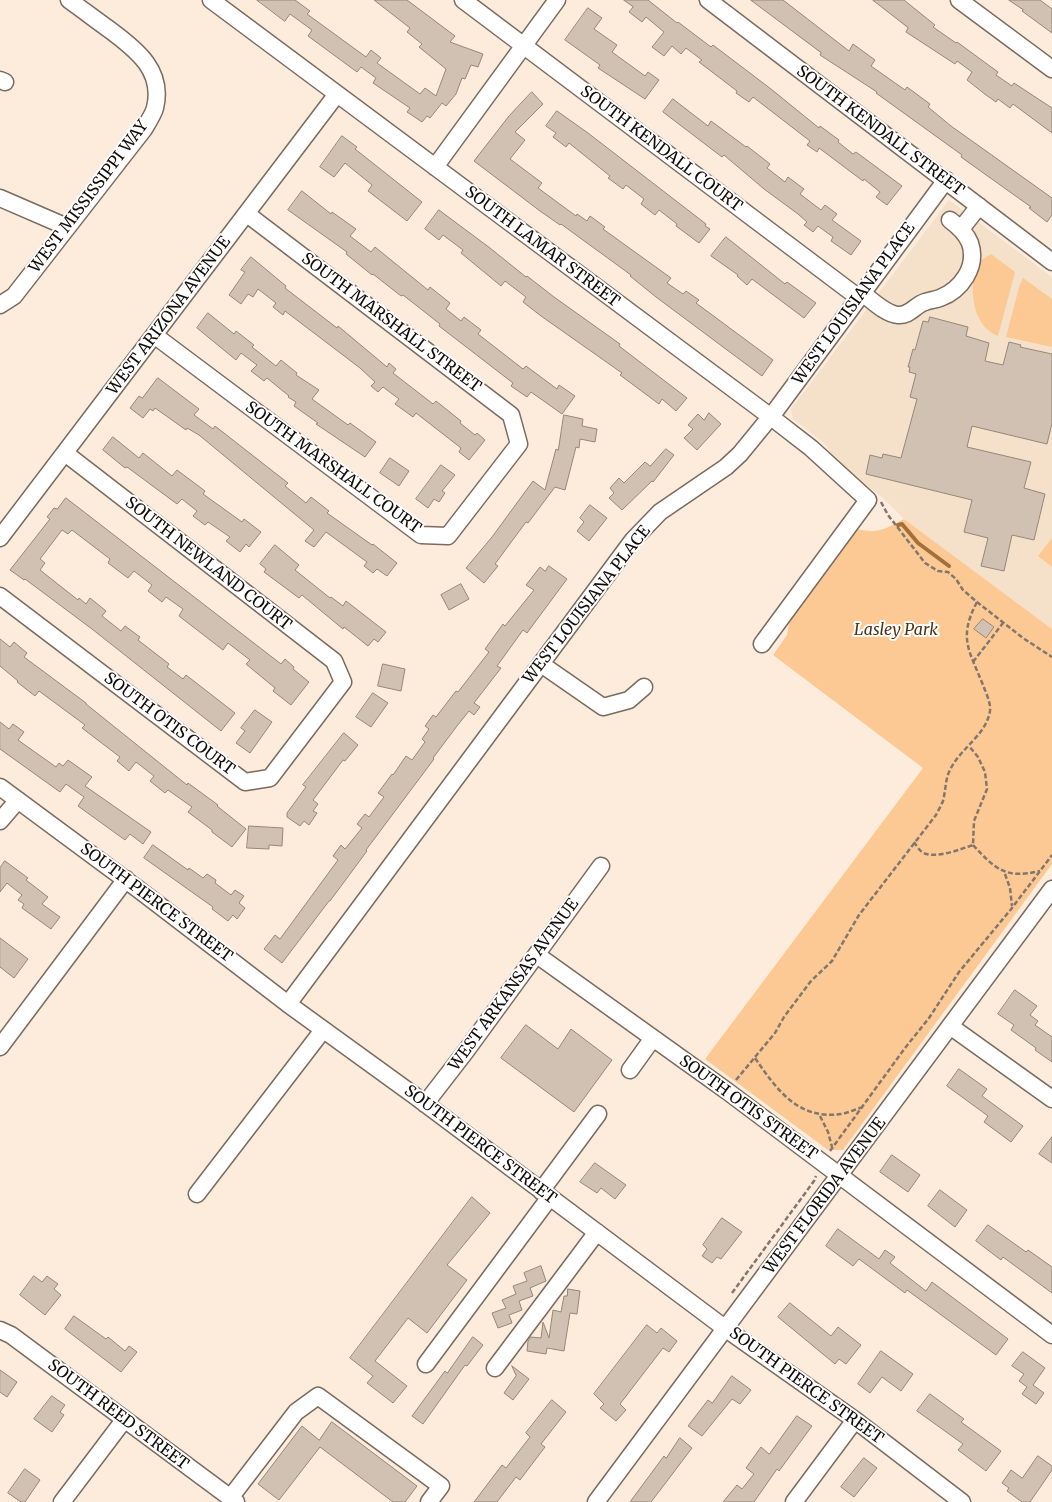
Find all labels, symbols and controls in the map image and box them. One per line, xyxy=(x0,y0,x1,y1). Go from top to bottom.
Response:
street label: SOUTH KENDALL STREET xyxy=(792,62,968,200)
street label: SOUTH KENDALL COURT xyxy=(576,82,746,216)
street label: WEST MISSISSIPPI WAY xyxy=(25,117,153,277)
street label: SOUTH LAMAR STREET xyxy=(461,183,623,311)
street label: WEST LOUISIANA PLACE xyxy=(789,219,919,389)
street label: WEST ARIZONA AVENUE xyxy=(103,233,235,399)
street label: SOUTH MARSHALL STREET xyxy=(297,249,485,397)
street label: SOUTH MARSHALL COURT xyxy=(241,398,425,538)
street label: SOUTH NEWLAND COURT xyxy=(121,493,295,635)
street label: WEST LOUISIANA PLACE xyxy=(519,522,655,688)
park label: Lasley Park xyxy=(854,620,938,640)
street label: SOUTH OTIS COURT xyxy=(100,669,238,779)
street label: SOUTH PIERCE STREET xyxy=(76,839,236,967)
street label: WEST ARKANSAS AVENUE xyxy=(445,895,583,1075)
street label: SOUTH OTIS STREET xyxy=(675,1052,821,1164)
street label: SOUTH PIERCE STREET xyxy=(400,1081,560,1209)
street label: WEST FLORIDA AVENUE xyxy=(760,1114,890,1278)
street label: SOUTH PIERCE STREET xyxy=(725,1324,887,1448)
street label: SOUTH REED STREET xyxy=(44,1356,192,1474)

